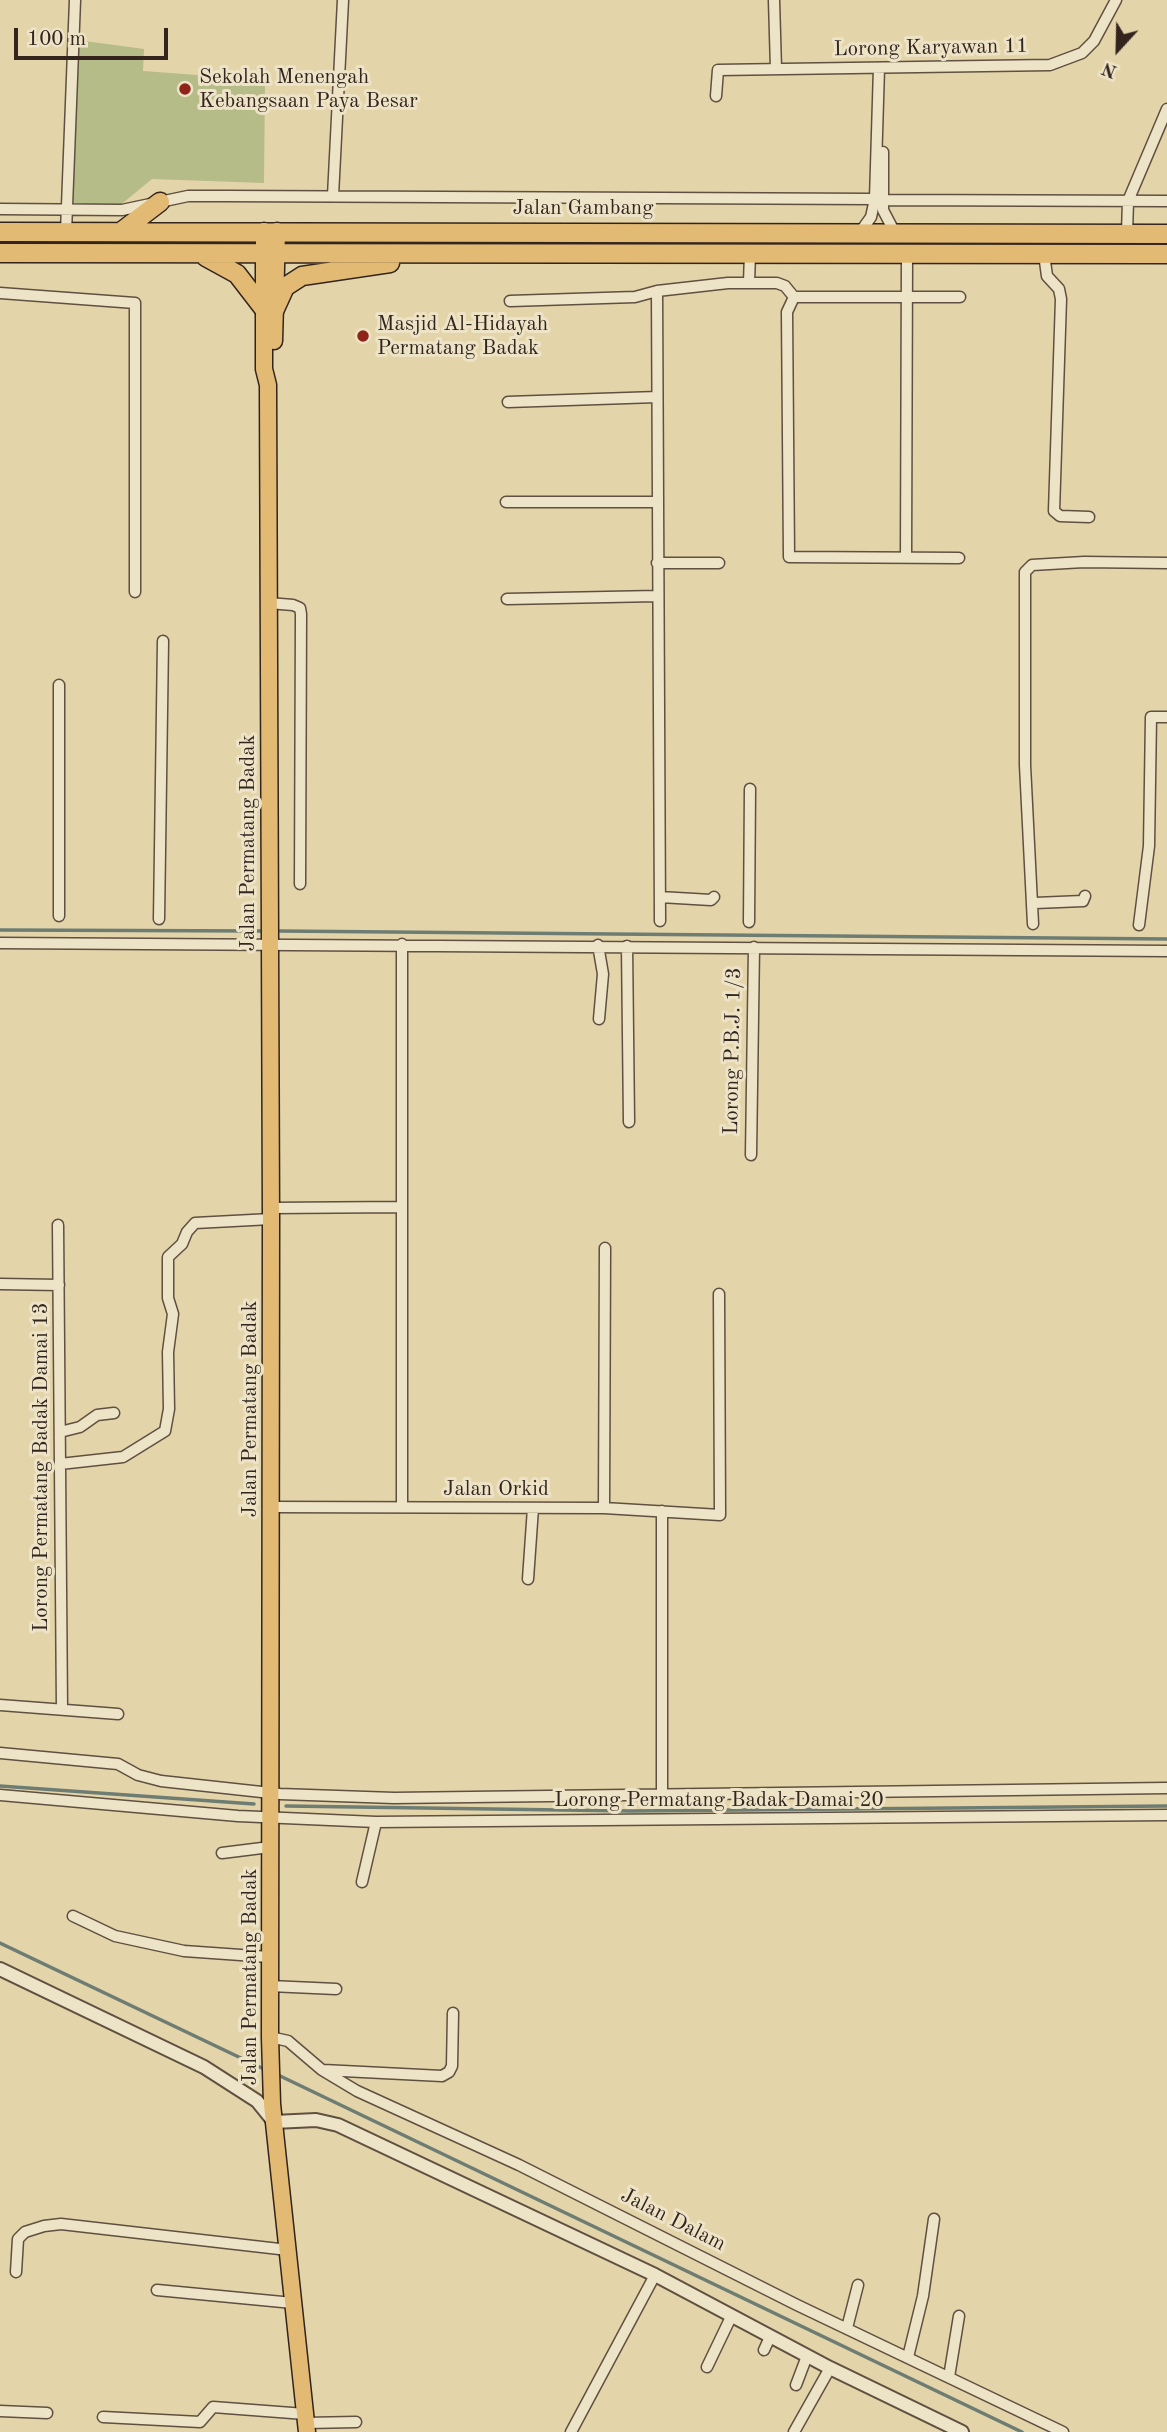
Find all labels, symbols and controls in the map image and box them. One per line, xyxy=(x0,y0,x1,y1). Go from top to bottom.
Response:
scale bar xyxy=(18,14,172,58)
north arrow xyxy=(1083,14,1153,84)
text: 100 m xyxy=(27,29,86,50)
street label: Lorong Karyawan 11 xyxy=(833,34,1029,62)
text: N xyxy=(1100,57,1120,80)
place label: Sekolah Menengah Kebangsaan Paya Besar xyxy=(199,64,418,114)
marker: Sekolah Menengah Kebangsaan Paya Besar xyxy=(177,81,193,97)
street label: Jalan Gambang xyxy=(513,195,653,221)
place label: Masjid Al-Hidayah Permatang Badak xyxy=(377,311,548,361)
marker: Masjid Al-Hidayah Permatang Badak xyxy=(355,328,371,344)
street label: Jalan Permatang Badak xyxy=(235,735,261,951)
street label: Lorong P.B.J. 1/3 xyxy=(719,967,747,1135)
street label: Jalan Permatang Badak xyxy=(237,1301,263,1517)
street label: Lorong Permatang Badak Damai 13 xyxy=(28,1302,54,1632)
street label: Jalan Orkid xyxy=(443,1476,549,1502)
street label: Lorong Permatang Badak Damai 20 xyxy=(554,1787,884,1813)
street label: Jalan Permatang Badak xyxy=(237,1869,263,2085)
street label: Jalan Dalam xyxy=(616,2183,730,2257)

